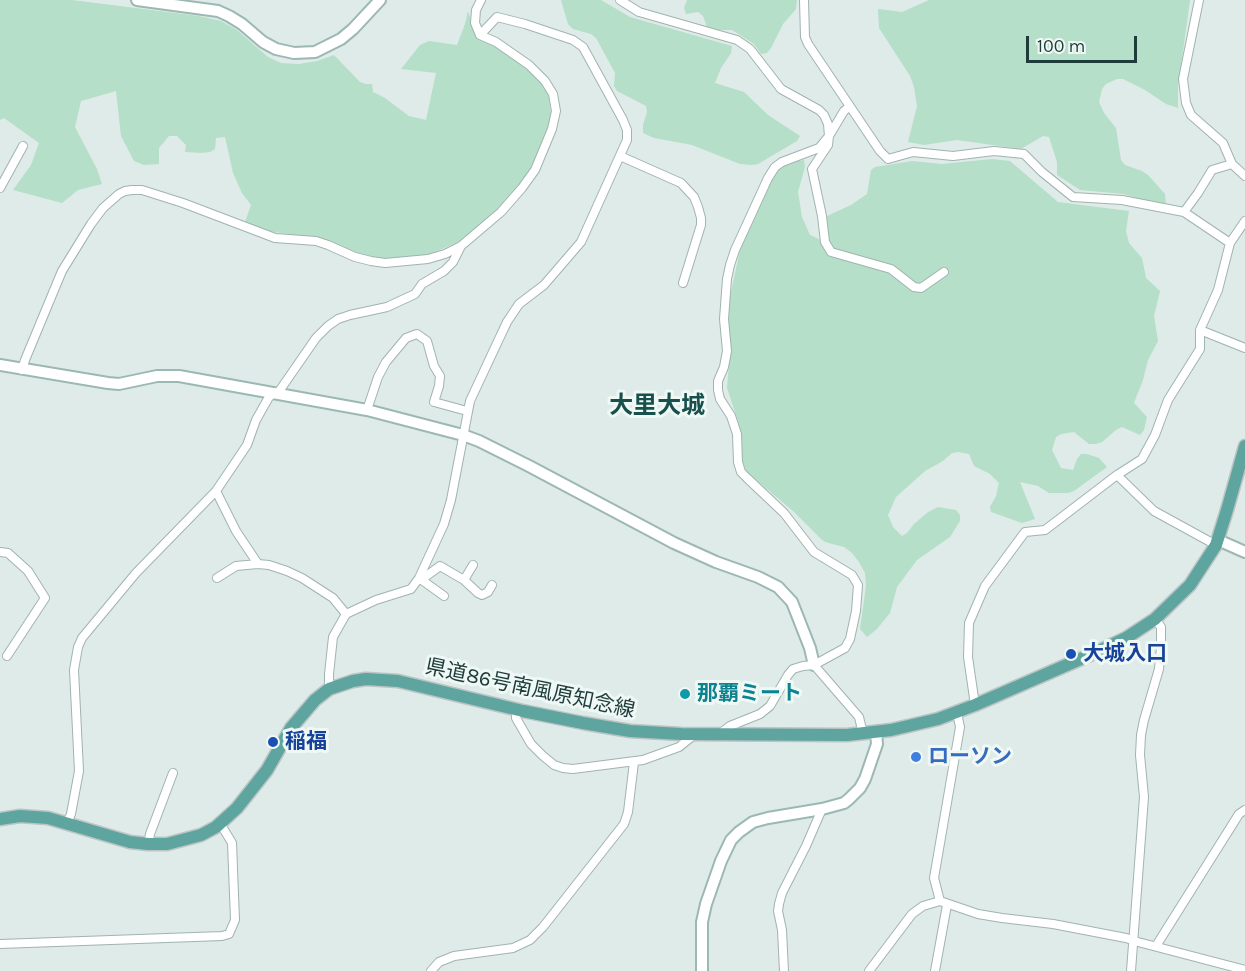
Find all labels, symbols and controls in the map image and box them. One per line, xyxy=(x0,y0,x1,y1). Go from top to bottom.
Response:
scale bar xyxy=(1029,24,1140,62)
text: 100 m xyxy=(1037,35,1085,57)
district label: 大里大城 xyxy=(609,392,705,420)
place label: 大城入口 xyxy=(1083,641,1167,667)
marker: 大城入口 xyxy=(1064,647,1078,661)
street label: 県道86号南風原知念線 xyxy=(423,654,637,724)
place label: 那覇ミート xyxy=(697,681,802,707)
marker: 那覇ミート xyxy=(678,687,692,701)
place label: 稲福 xyxy=(285,729,327,755)
marker: 稲福 xyxy=(266,735,280,749)
place label: ローソン xyxy=(928,744,1012,770)
marker: ローソン xyxy=(909,750,923,764)

